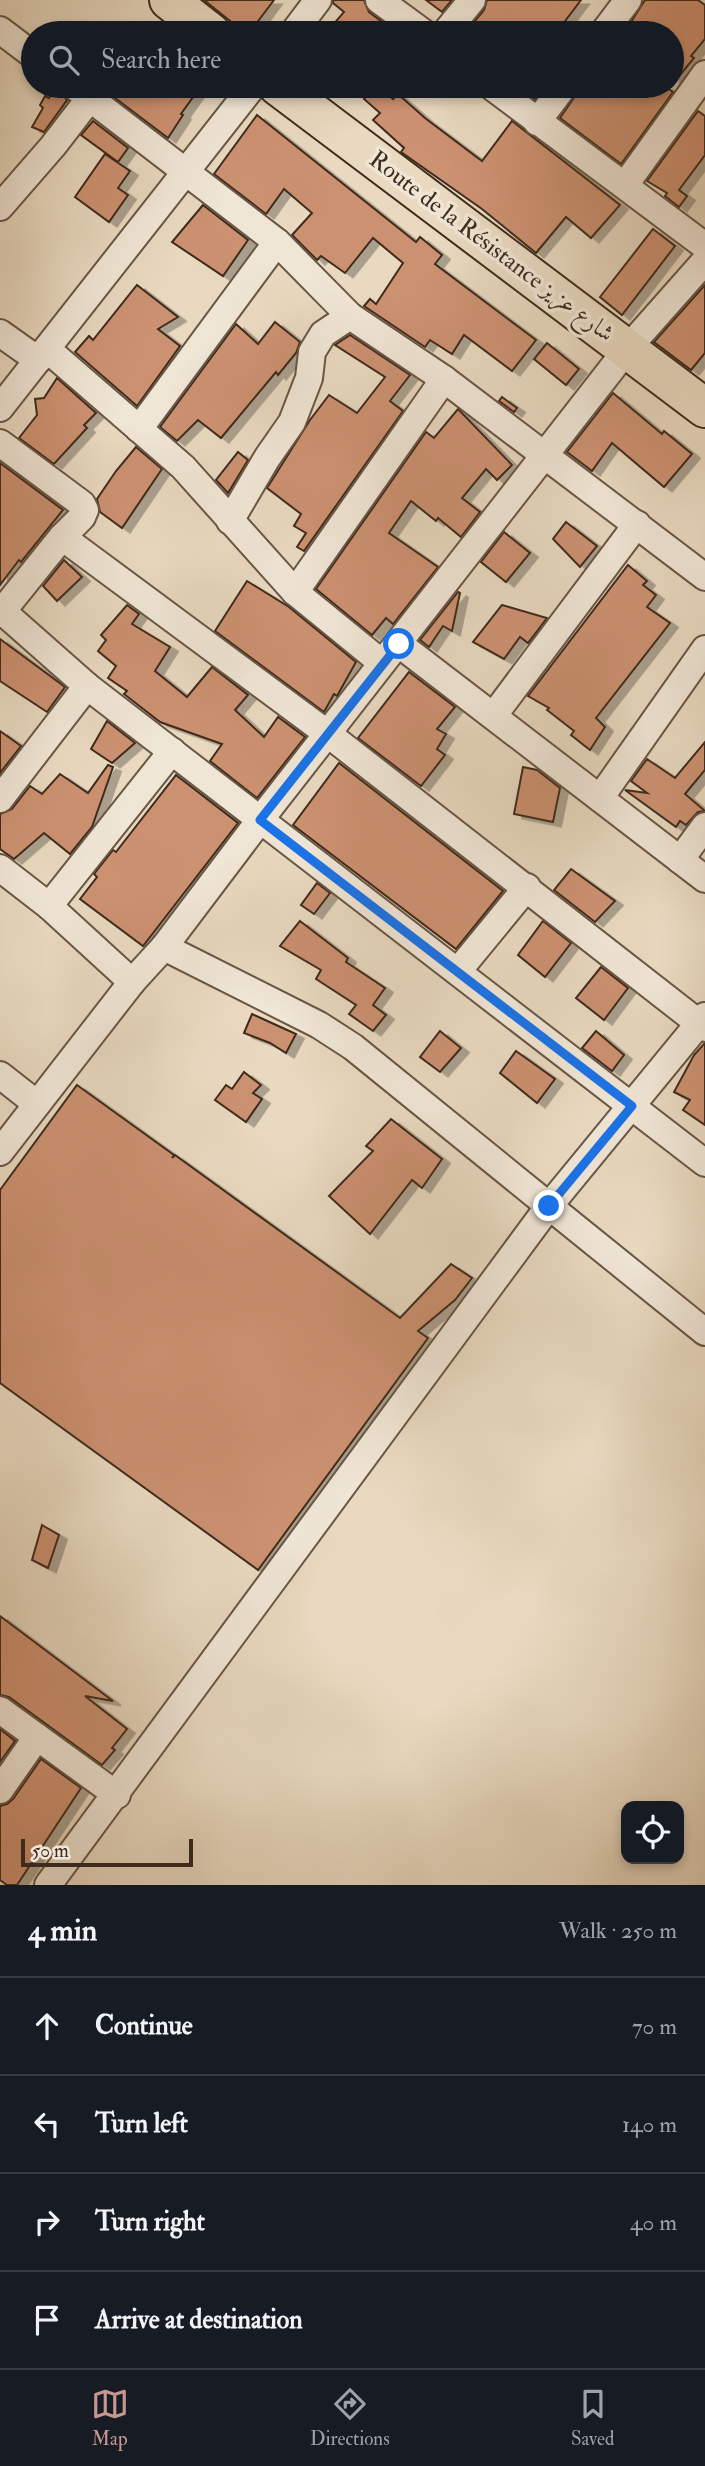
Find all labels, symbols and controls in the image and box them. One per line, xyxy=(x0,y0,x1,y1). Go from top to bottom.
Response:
search box xyxy=(21,21,684,98)
icon: search xyxy=(45,41,83,79)
text: Search here xyxy=(101,44,221,76)
street label: Route de la Résistance شارع عزيز xyxy=(360,144,621,352)
route start xyxy=(383,628,414,659)
route end xyxy=(533,1190,564,1221)
map controls xyxy=(621,1801,684,1864)
button: locate xyxy=(621,1801,684,1864)
scale bar xyxy=(21,1836,192,1868)
text: 50 m xyxy=(32,1839,69,1863)
text: 4 min xyxy=(28,1912,97,1949)
text: Walk · 250 m xyxy=(559,1916,677,1945)
icon: ahead xyxy=(28,2007,66,2045)
text: Continue xyxy=(95,2010,193,2042)
text: 70 m xyxy=(632,2012,677,2041)
icon: left xyxy=(28,2105,66,2143)
text: Turn left xyxy=(95,2108,188,2140)
text: 140 m xyxy=(622,2110,677,2139)
icon: right xyxy=(28,2203,66,2241)
text: Turn right xyxy=(95,2206,205,2238)
text: 40 m xyxy=(630,2208,677,2237)
icon: arrive xyxy=(28,2301,66,2339)
text: Arrive at destination xyxy=(95,2304,303,2336)
tab: Map xyxy=(91,2385,129,2451)
tab: Directions xyxy=(310,2385,390,2451)
tab: Saved xyxy=(571,2385,614,2451)

